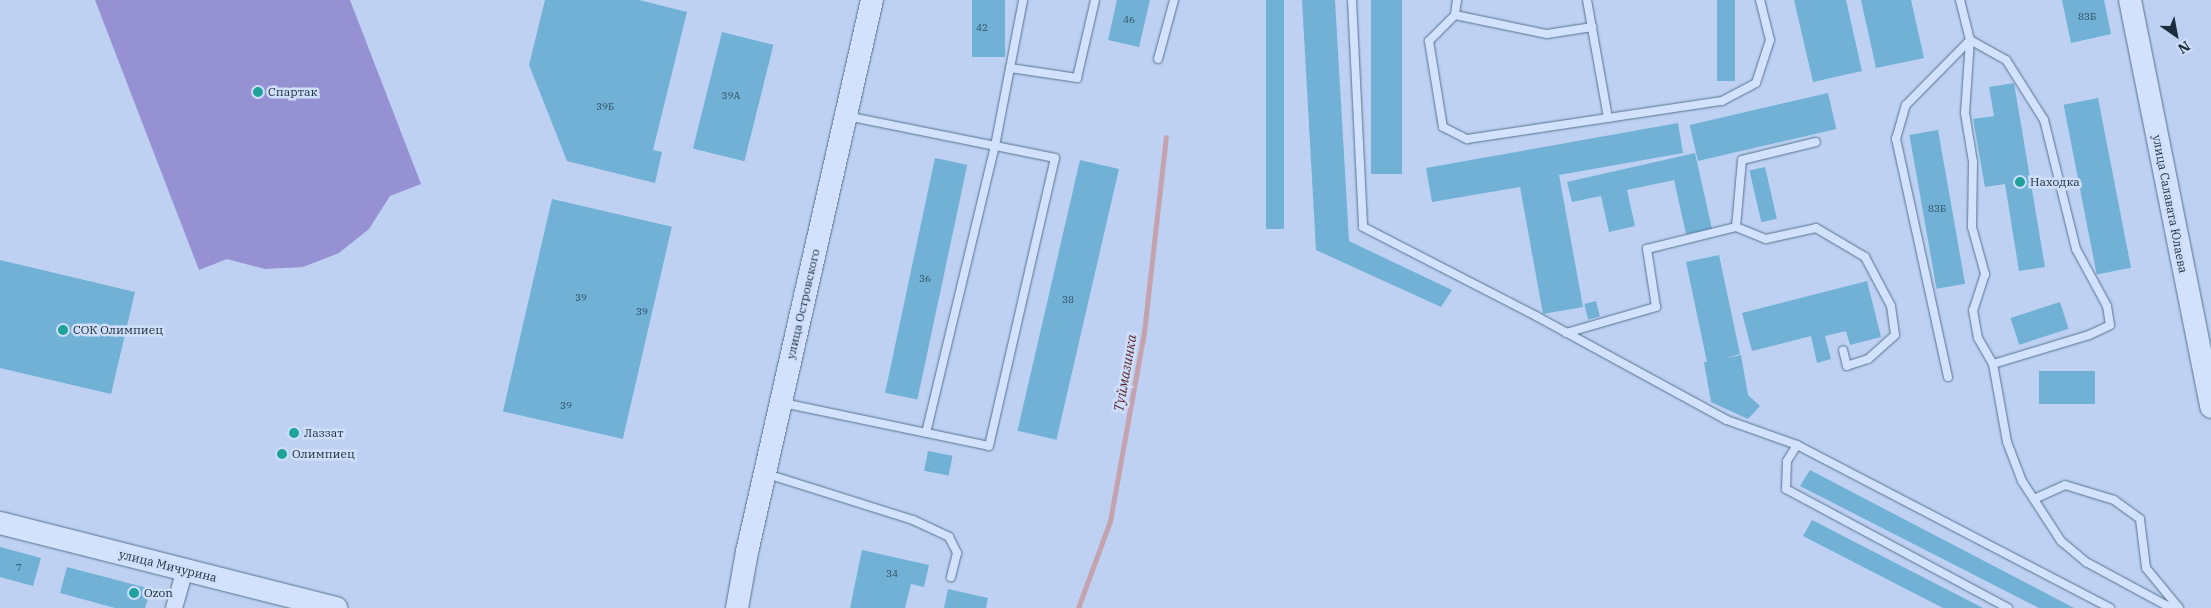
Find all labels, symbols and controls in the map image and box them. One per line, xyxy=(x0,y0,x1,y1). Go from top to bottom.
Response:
north arrow xyxy=(2151,10,2201,60)
house number: 83Б xyxy=(2078,11,2096,23)
house number: 46 xyxy=(1123,14,1135,26)
house number: 42 xyxy=(976,22,988,34)
text: N xyxy=(2175,37,2194,58)
place label: Спартак xyxy=(268,85,317,99)
marker: Спартак xyxy=(252,86,264,98)
house number: 39А xyxy=(722,90,740,102)
house number: 39Б xyxy=(596,101,614,113)
street label: улица Салавата Юлаева xyxy=(2150,134,2190,274)
place label: Находка xyxy=(2030,175,2080,189)
marker: Находка xyxy=(2014,176,2026,188)
house number: 83Б xyxy=(1928,203,1946,215)
street label: улица Островского xyxy=(783,247,823,361)
house number: 36 xyxy=(919,273,931,285)
house number: 39 xyxy=(575,292,587,304)
house number: 38 xyxy=(1062,294,1074,306)
house number: 39 xyxy=(636,306,648,318)
place label: СОК Олимпиец xyxy=(73,323,163,337)
marker: СОК Олимпиец xyxy=(57,324,69,336)
water label: Туймазинка xyxy=(1110,333,1140,413)
house number: 39 xyxy=(560,400,572,412)
place label: Лаззат xyxy=(304,426,343,440)
marker: Лаззат xyxy=(288,427,300,439)
place label: Олимпиец xyxy=(292,447,355,461)
marker: Олимпиец xyxy=(276,448,288,460)
street label: улица Мичурина xyxy=(118,547,218,585)
house number: 7 xyxy=(16,562,22,574)
house number: 34 xyxy=(886,568,898,580)
place label: Ozon xyxy=(144,586,173,600)
marker: Ozon xyxy=(128,587,140,599)

